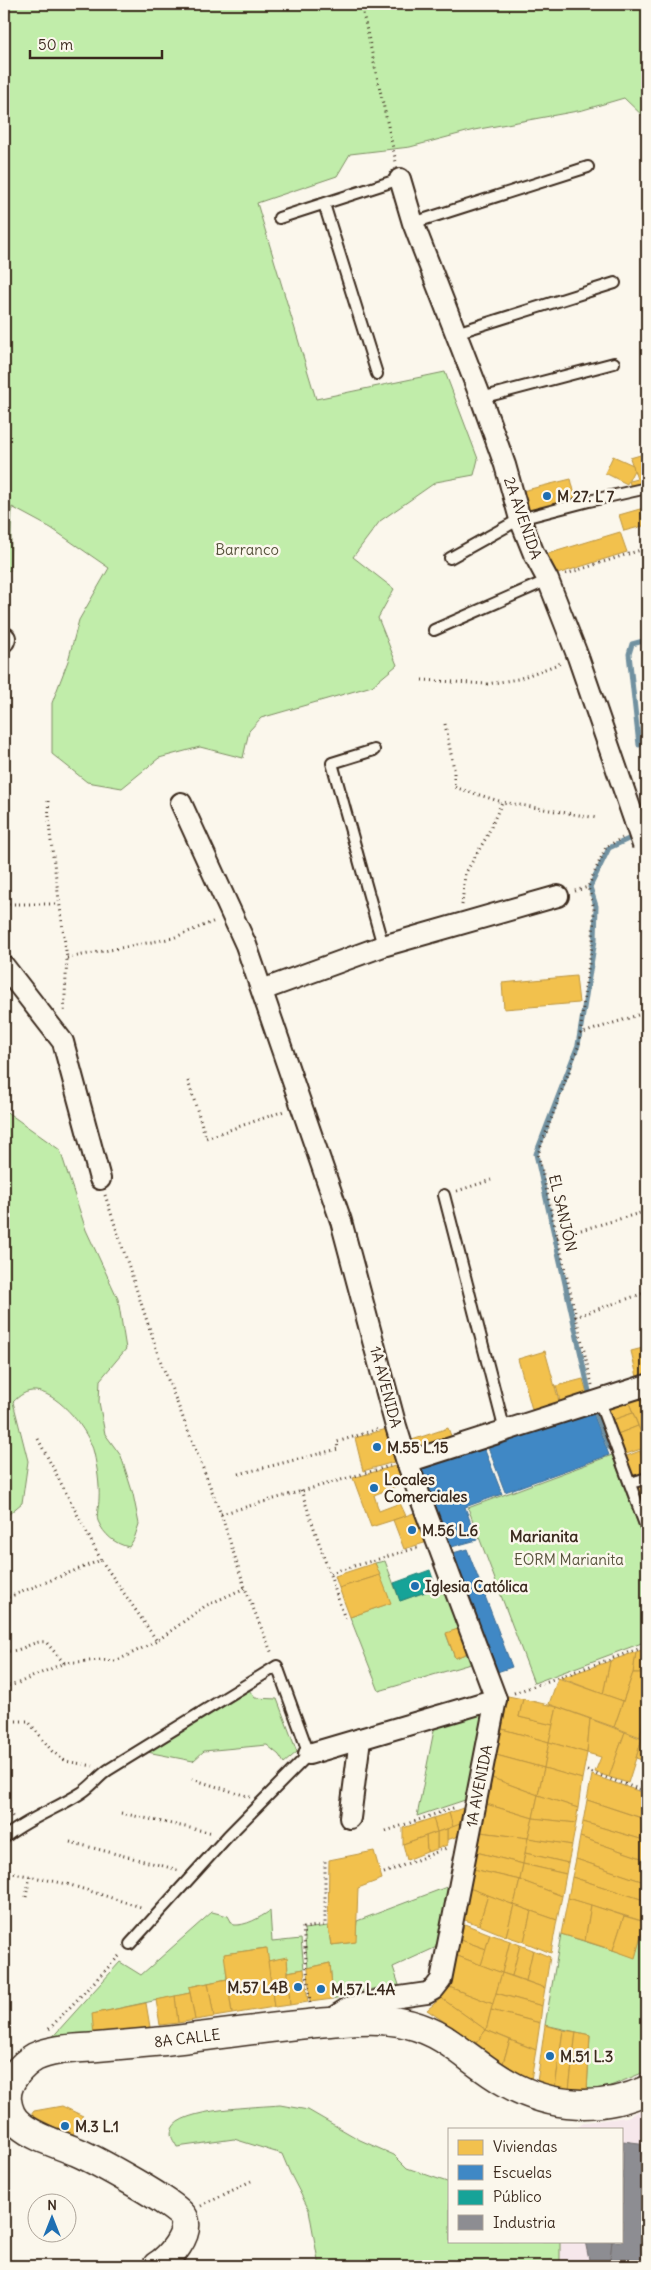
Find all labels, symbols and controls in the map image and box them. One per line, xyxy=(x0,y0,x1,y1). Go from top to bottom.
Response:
scale bar xyxy=(30,28,162,60)
text: 50 m xyxy=(38,35,73,54)
street label: 2A AVENIDA xyxy=(500,474,546,562)
place label: M 27. L 7 xyxy=(557,487,615,506)
marker: M 27. L 7 xyxy=(541,490,553,502)
park label: Barranco xyxy=(215,540,279,559)
street label: EL SANJÓN xyxy=(545,1172,582,1253)
street label: 1A AVENIDA xyxy=(366,1344,406,1430)
place label: M.55 L.15 xyxy=(387,1438,449,1457)
marker: M.55 L.15 xyxy=(371,1441,383,1453)
place label: Locales Comerciales xyxy=(384,1470,467,1506)
marker: Locales Comerciales xyxy=(368,1482,380,1494)
place label: M.56 L.6 xyxy=(422,1521,478,1540)
marker: M.56 L.6 xyxy=(406,1524,418,1536)
district label: Marianita xyxy=(510,1526,578,1546)
park label: EORM Marianita xyxy=(514,1550,624,1569)
place label: Iglesia Católica xyxy=(425,1577,528,1597)
marker: Iglesia Católica xyxy=(409,1580,421,1592)
street label: 1A AVENIDA xyxy=(462,1743,496,1829)
place label: M.57 L4B xyxy=(227,1978,288,1997)
place label: M.57 L.4A xyxy=(331,1980,395,1999)
marker: M.57 L4B xyxy=(292,1981,304,1993)
marker: M.57 L.4A xyxy=(315,1983,327,1995)
street label: 8A CALLE xyxy=(153,2024,221,2051)
place label: M.51 L.3 xyxy=(560,2047,613,2066)
marker: M.51 L.3 xyxy=(544,2050,556,2062)
place label: M.3 L.1 xyxy=(75,2117,119,2136)
marker: M.3 L.1 xyxy=(59,2120,71,2132)
legend xyxy=(448,2128,624,2242)
text: Viviendas xyxy=(493,2137,558,2156)
text: Escuelas xyxy=(493,2163,552,2182)
text: Público xyxy=(493,2187,542,2206)
north arrow xyxy=(28,2192,78,2242)
text: N xyxy=(47,2196,57,2214)
text: Industria xyxy=(493,2213,556,2232)

